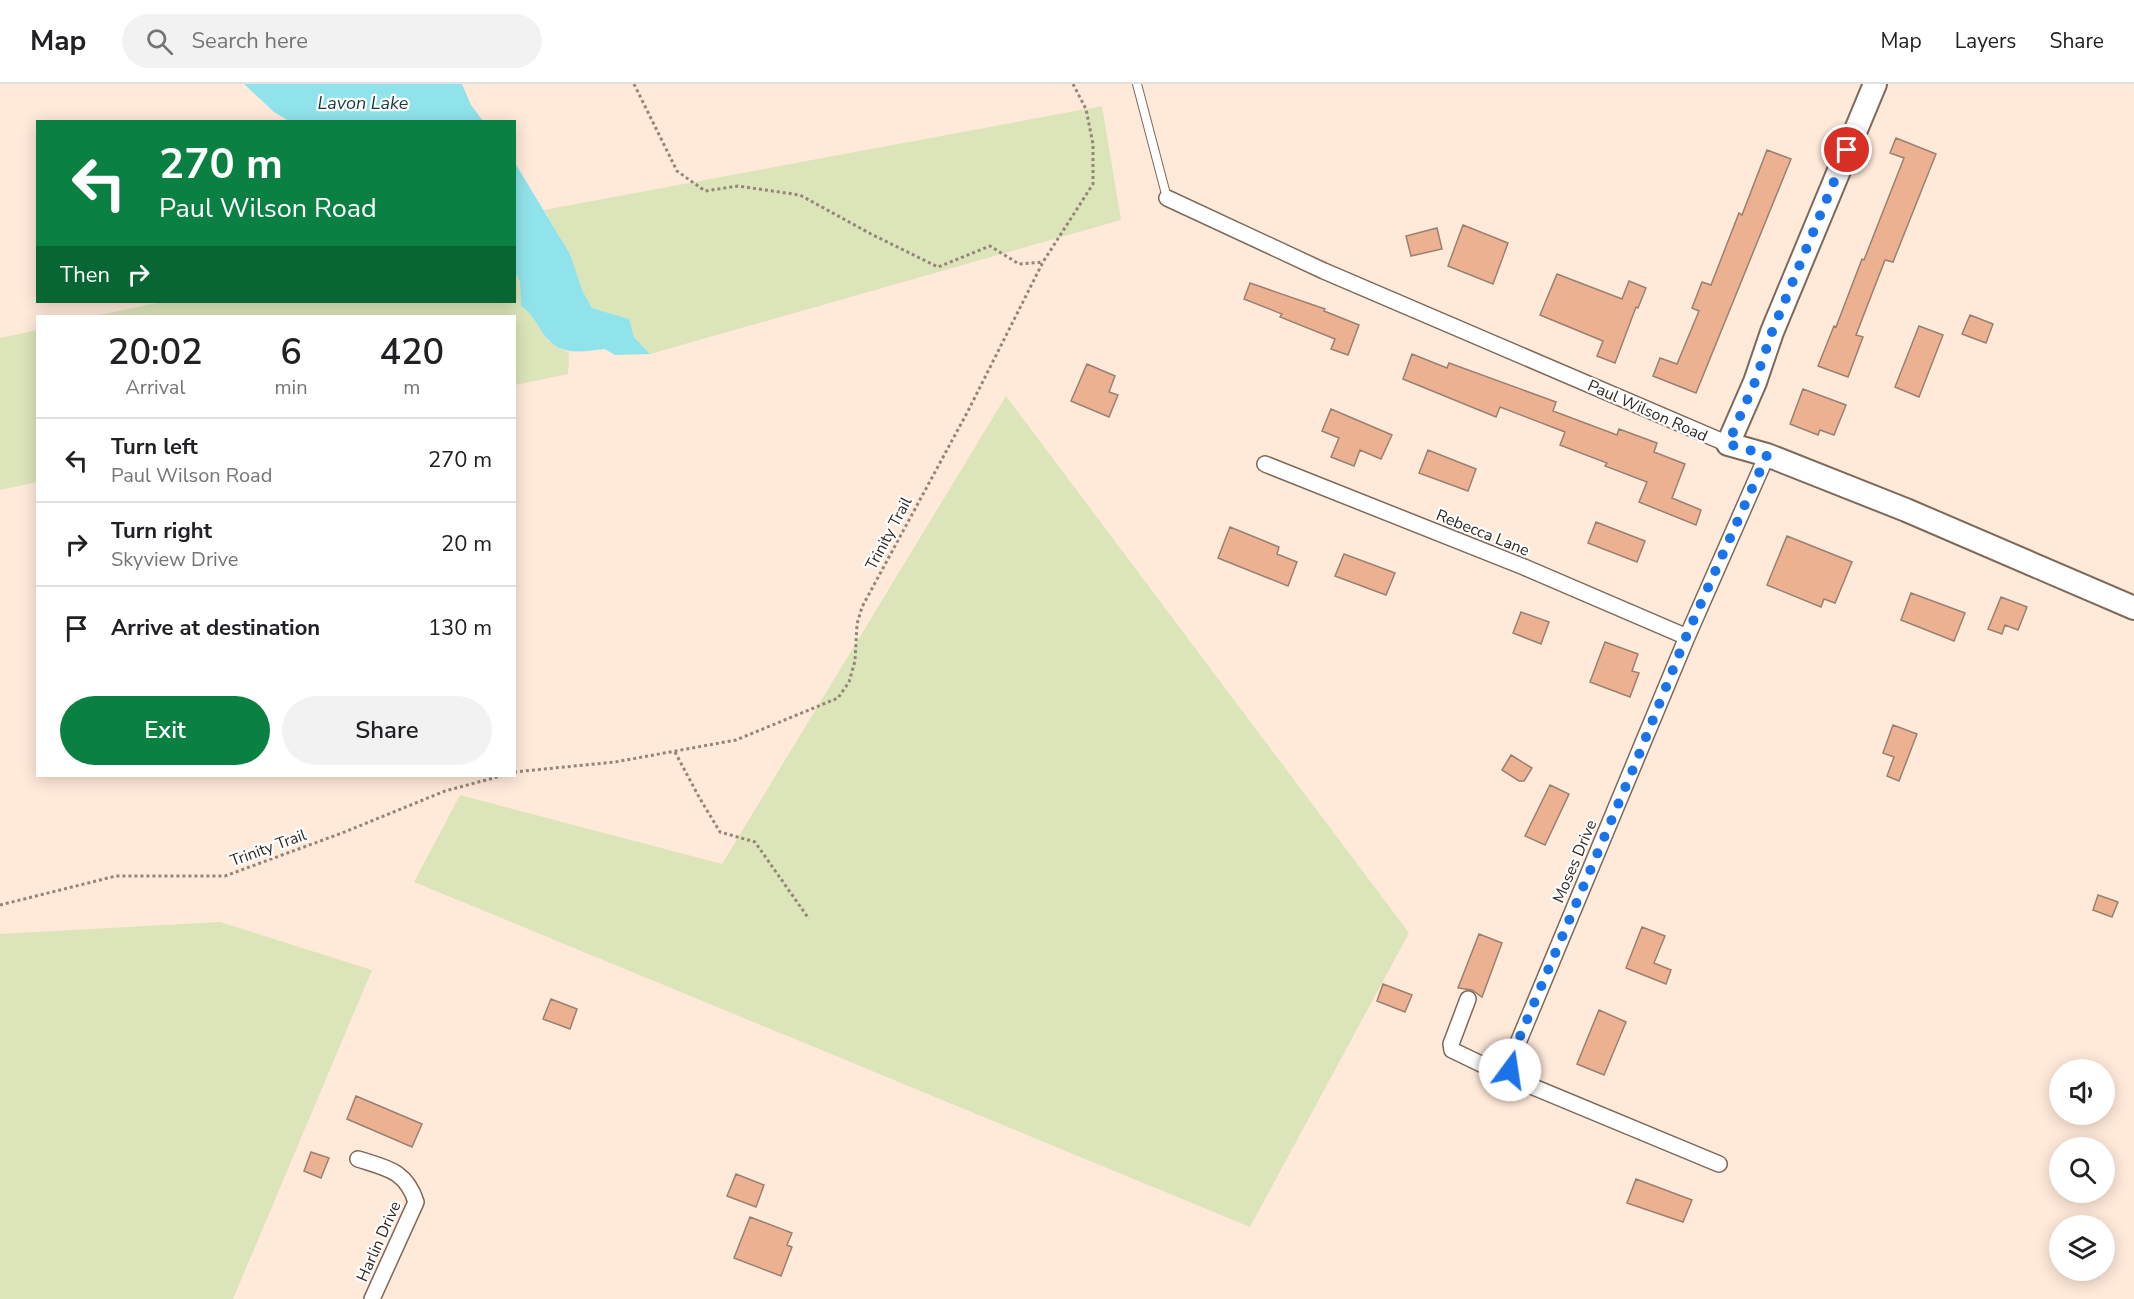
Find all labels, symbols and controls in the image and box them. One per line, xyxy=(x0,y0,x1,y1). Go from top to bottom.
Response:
search box xyxy=(122,14,542,68)
text: Map xyxy=(30,22,86,60)
icon: search xyxy=(143,25,176,58)
text: Search here xyxy=(191,26,308,56)
text: Map xyxy=(1880,27,1922,55)
text: Layers xyxy=(1955,27,2016,55)
text: Share xyxy=(2049,27,2104,55)
water label: Lavon Lake xyxy=(318,91,409,115)
pin xyxy=(1821,124,1872,175)
icon: arrive xyxy=(1830,133,1863,166)
text: 270 m xyxy=(159,136,283,193)
icon: left xyxy=(60,144,138,222)
text: Paul Wilson Road xyxy=(159,190,377,227)
icon: right xyxy=(122,258,155,291)
text: Then xyxy=(60,260,110,290)
text: 20:02 xyxy=(108,328,203,377)
text: 6 xyxy=(280,328,302,377)
text: 420 xyxy=(379,328,444,377)
text: Arrival xyxy=(125,374,185,401)
text: min xyxy=(275,374,308,401)
text: m xyxy=(403,374,420,401)
street label: Paul Wilson Road xyxy=(1584,375,1711,447)
text: Turn left xyxy=(111,432,198,462)
icon: left xyxy=(60,444,93,477)
text: 270 m xyxy=(428,445,492,475)
text: Paul Wilson Road xyxy=(111,462,272,489)
street label: Trinity Trail xyxy=(860,493,917,574)
street label: Rebecca Lane xyxy=(1433,504,1533,562)
text: Turn right xyxy=(111,516,212,546)
icon: right xyxy=(60,528,93,561)
text: 20 m xyxy=(441,529,492,559)
text: Skyview Drive xyxy=(111,546,238,573)
icon: arrive xyxy=(60,612,93,645)
text: Arrive at destination xyxy=(111,613,320,643)
text: 130 m xyxy=(428,613,492,643)
button: Exit xyxy=(60,696,270,765)
button: Share xyxy=(282,696,492,765)
street label: Moses Drive xyxy=(1547,816,1602,906)
street label: Trinity Trail xyxy=(227,824,310,872)
position arrow xyxy=(1478,1038,1542,1102)
map controls xyxy=(2049,1059,2115,1281)
button: sound xyxy=(2049,1059,2115,1125)
button: search xyxy=(2049,1137,2115,1203)
street label: Harlin Drive xyxy=(351,1198,406,1285)
button: layers xyxy=(2049,1215,2115,1281)

